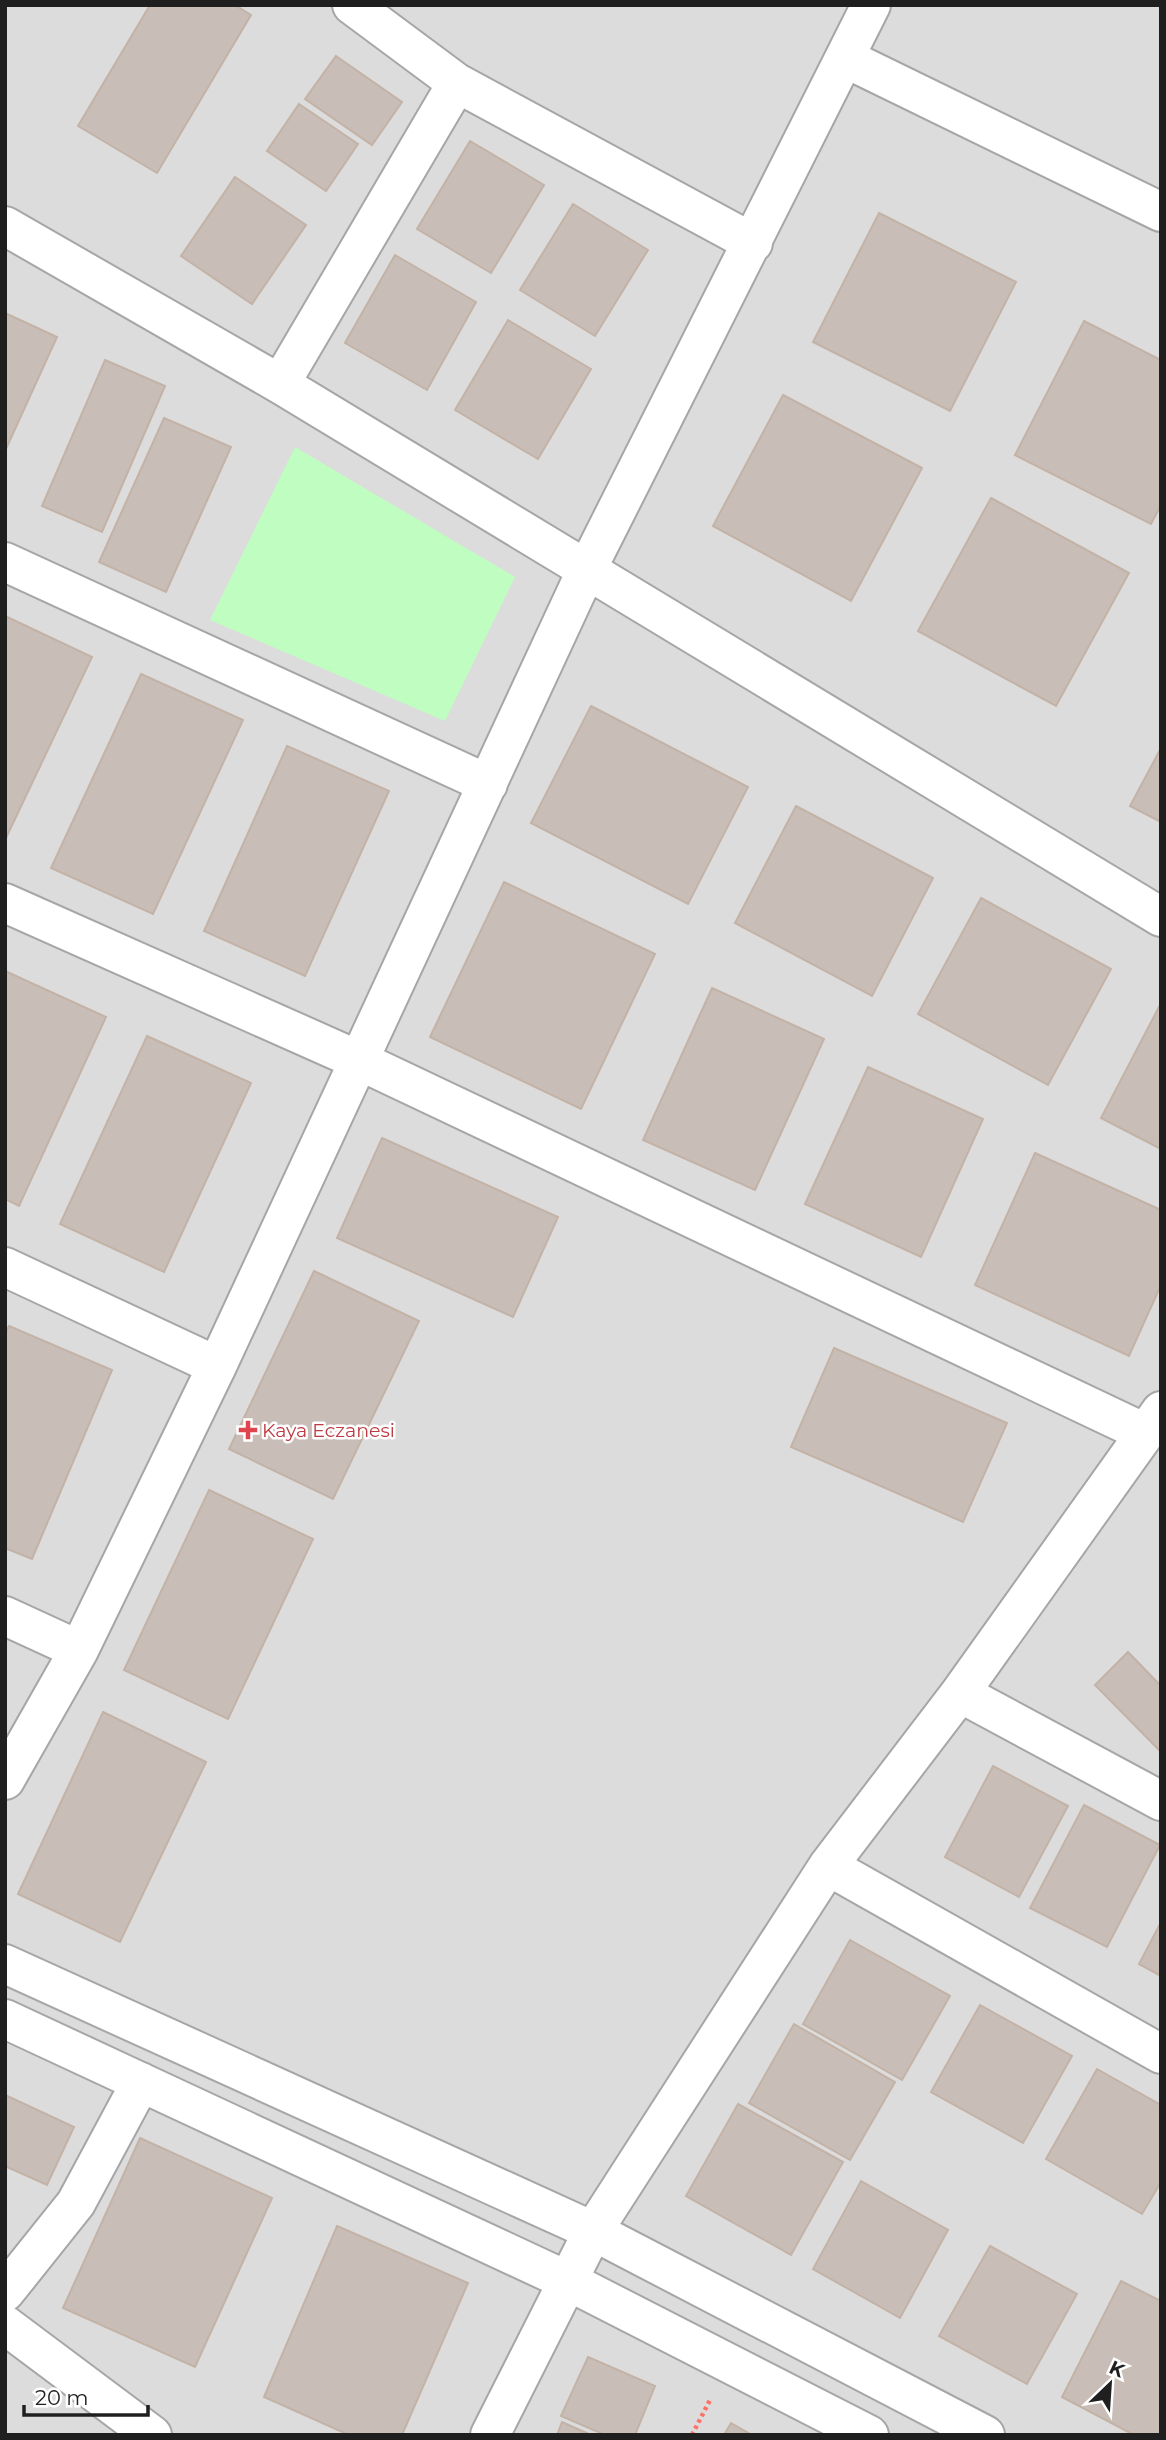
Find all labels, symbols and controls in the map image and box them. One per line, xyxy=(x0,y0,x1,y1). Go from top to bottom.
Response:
place label: Kaya Eczanesi xyxy=(262,1419,395,1442)
marker: Kaya Eczanesi xyxy=(240,1422,256,1438)
north arrow xyxy=(1075,2349,1145,2419)
text: K xyxy=(1106,2356,1129,2383)
scale bar xyxy=(24,2374,149,2418)
text: 20 m xyxy=(35,2385,89,2410)

